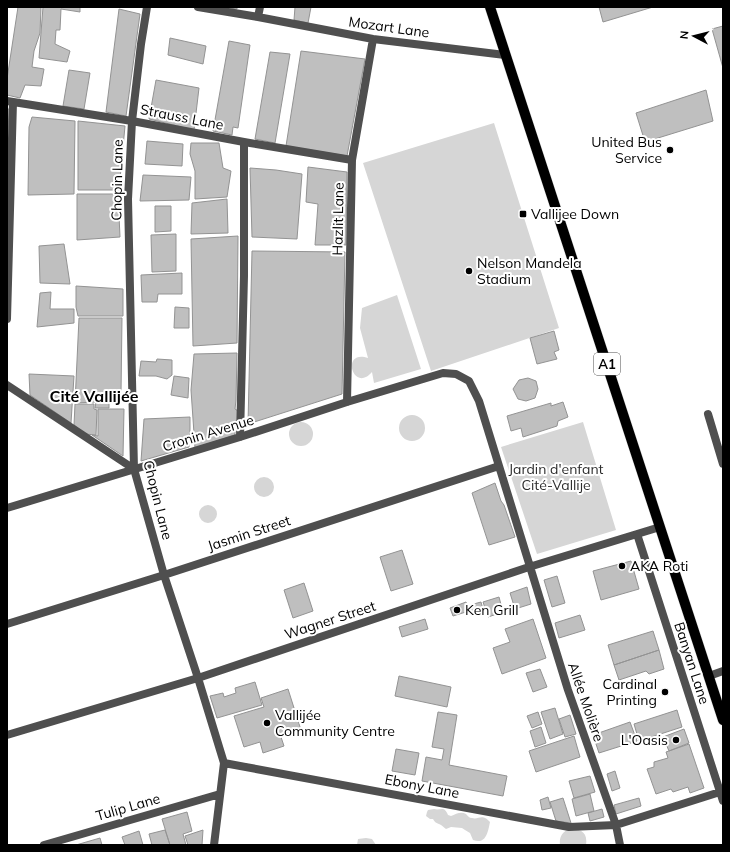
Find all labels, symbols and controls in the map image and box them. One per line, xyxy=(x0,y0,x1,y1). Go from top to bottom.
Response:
street label: Mozart Lane xyxy=(347,12,431,42)
north arrow xyxy=(674,16,714,56)
text: N xyxy=(677,30,692,40)
street label: Strauss Lane xyxy=(139,100,225,134)
place label: United Bus Service xyxy=(591,133,662,167)
street label: Chopin Lane xyxy=(107,139,127,221)
marker: United Bus Service xyxy=(665,145,675,155)
street label: Hazlit Lane xyxy=(328,182,348,256)
place label: Vallijee Down xyxy=(531,205,619,223)
marker: Vallijee Down xyxy=(518,209,528,219)
place label: Nelson Mandela Stadium xyxy=(477,254,582,288)
marker: Nelson Mandela Stadium xyxy=(464,266,474,276)
road number: A1 xyxy=(594,353,620,375)
district label: Cité Vallijée xyxy=(49,386,139,406)
street label: Cronin Avenue xyxy=(160,411,256,455)
street label: Chopin Lane xyxy=(139,458,177,542)
park label: Jardin d'enfant Cité-Vallije xyxy=(508,460,604,494)
street label: Jasmin Street xyxy=(205,511,293,555)
place label: AKA Roti xyxy=(630,557,688,575)
marker: AKA Roti xyxy=(617,561,627,571)
street label: Wagner Street xyxy=(282,597,378,643)
place label: Ken Grill xyxy=(465,601,519,619)
marker: Ken Grill xyxy=(452,605,462,615)
street label: Banyan Lane xyxy=(670,620,714,706)
street label: Allée Molière xyxy=(564,660,608,744)
place label: Cardinal Printing xyxy=(603,675,657,709)
marker: Cardinal Printing xyxy=(660,687,670,697)
place label: Vallijée Community Centre xyxy=(275,706,395,740)
marker: Vallijée Community Centre xyxy=(262,718,272,728)
place label: L'Oasis xyxy=(621,731,668,749)
marker: L'Oasis xyxy=(671,735,681,745)
street label: Ebony Lane xyxy=(383,770,461,802)
street label: Tulip Lane xyxy=(94,789,162,825)

